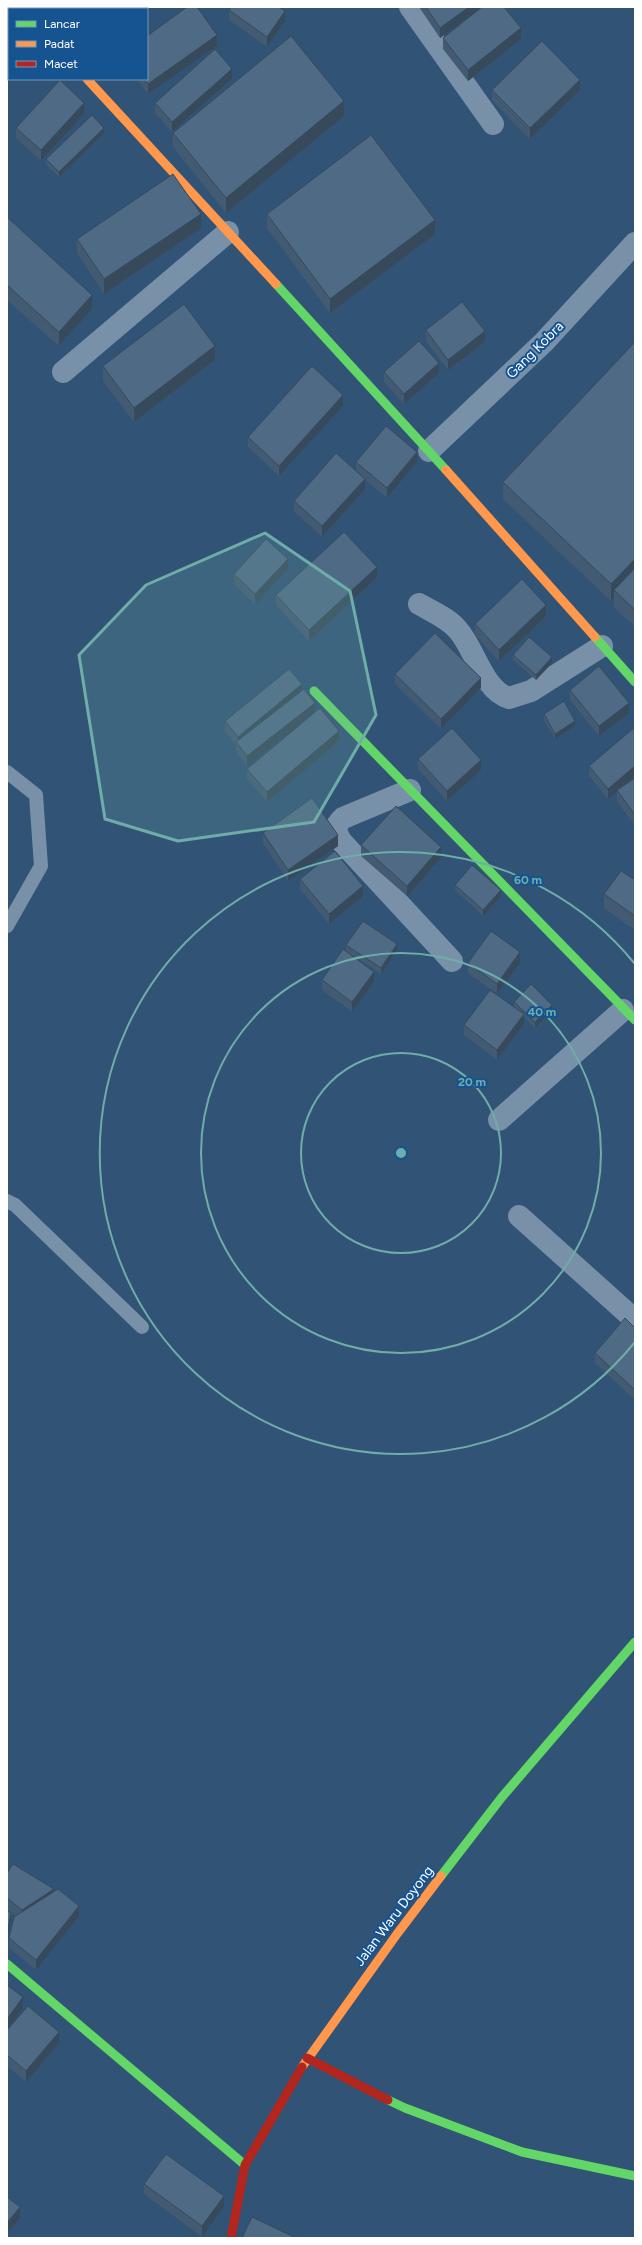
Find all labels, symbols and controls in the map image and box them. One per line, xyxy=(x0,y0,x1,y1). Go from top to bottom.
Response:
legend xyxy=(8,8,148,80)
text: Lancar xyxy=(44,17,80,31)
text: Padat xyxy=(44,37,75,51)
text: Macet xyxy=(44,57,78,71)
street label: Gang Kobra xyxy=(503,318,567,382)
text: 60 m xyxy=(514,873,542,887)
text: 40 m xyxy=(528,1005,556,1019)
text: 20 m xyxy=(458,1075,486,1089)
centre of rings xyxy=(394,1146,408,1160)
street label: Jalan Waru Doyong xyxy=(351,1863,437,1969)

